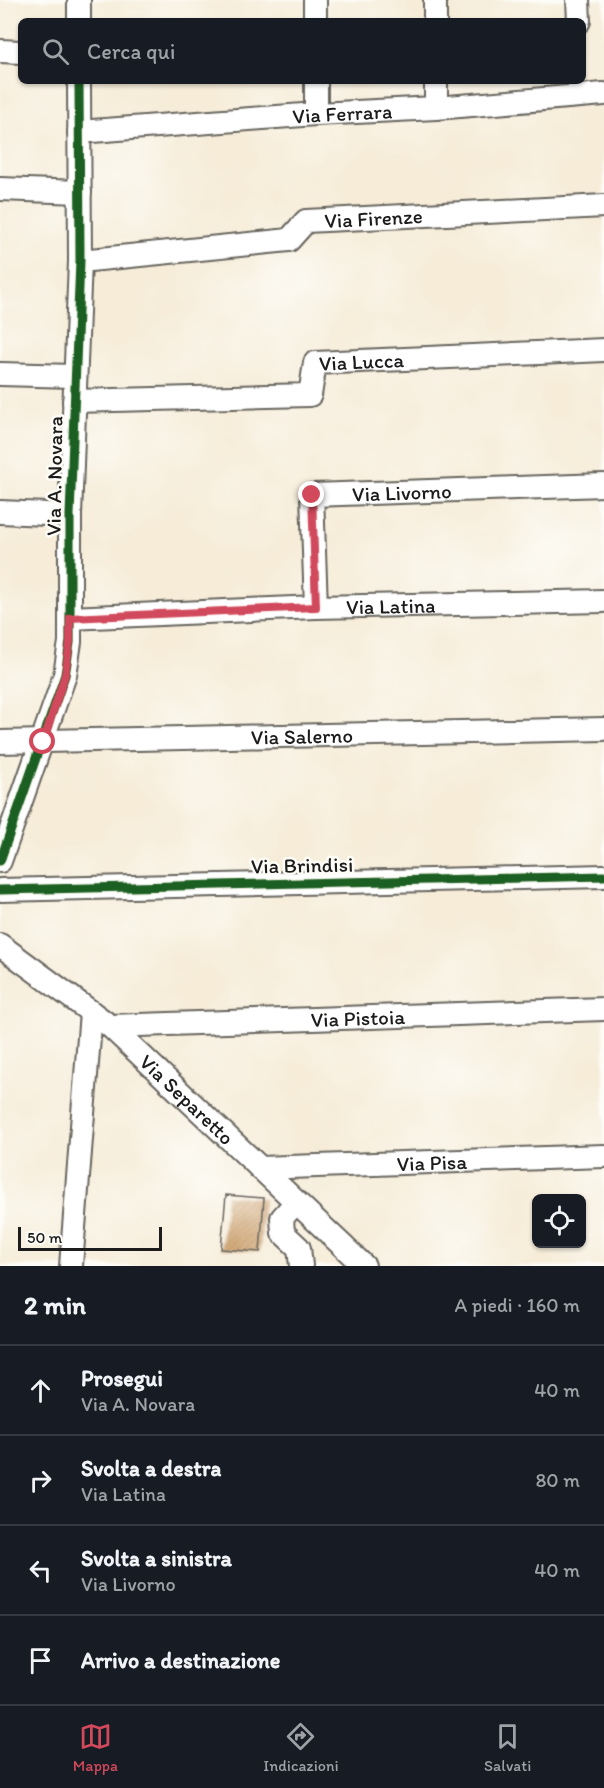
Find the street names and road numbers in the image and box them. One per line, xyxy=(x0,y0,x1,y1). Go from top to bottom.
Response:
street label: Via Ferrara xyxy=(292,98,393,128)
street label: Via Firenze xyxy=(324,203,423,233)
street label: Via Lucca xyxy=(318,346,405,375)
street label: Via A. Novara xyxy=(40,416,68,536)
street label: Via Livorno xyxy=(352,478,452,506)
street label: Via Latina xyxy=(346,592,436,619)
street label: Via Salerno xyxy=(251,722,353,749)
street label: Via Brindisi xyxy=(251,852,353,878)
street label: Via Pistoia xyxy=(310,1003,406,1032)
street label: Via Separetto xyxy=(135,1049,240,1149)
street label: Via Pisa xyxy=(396,1148,468,1176)

